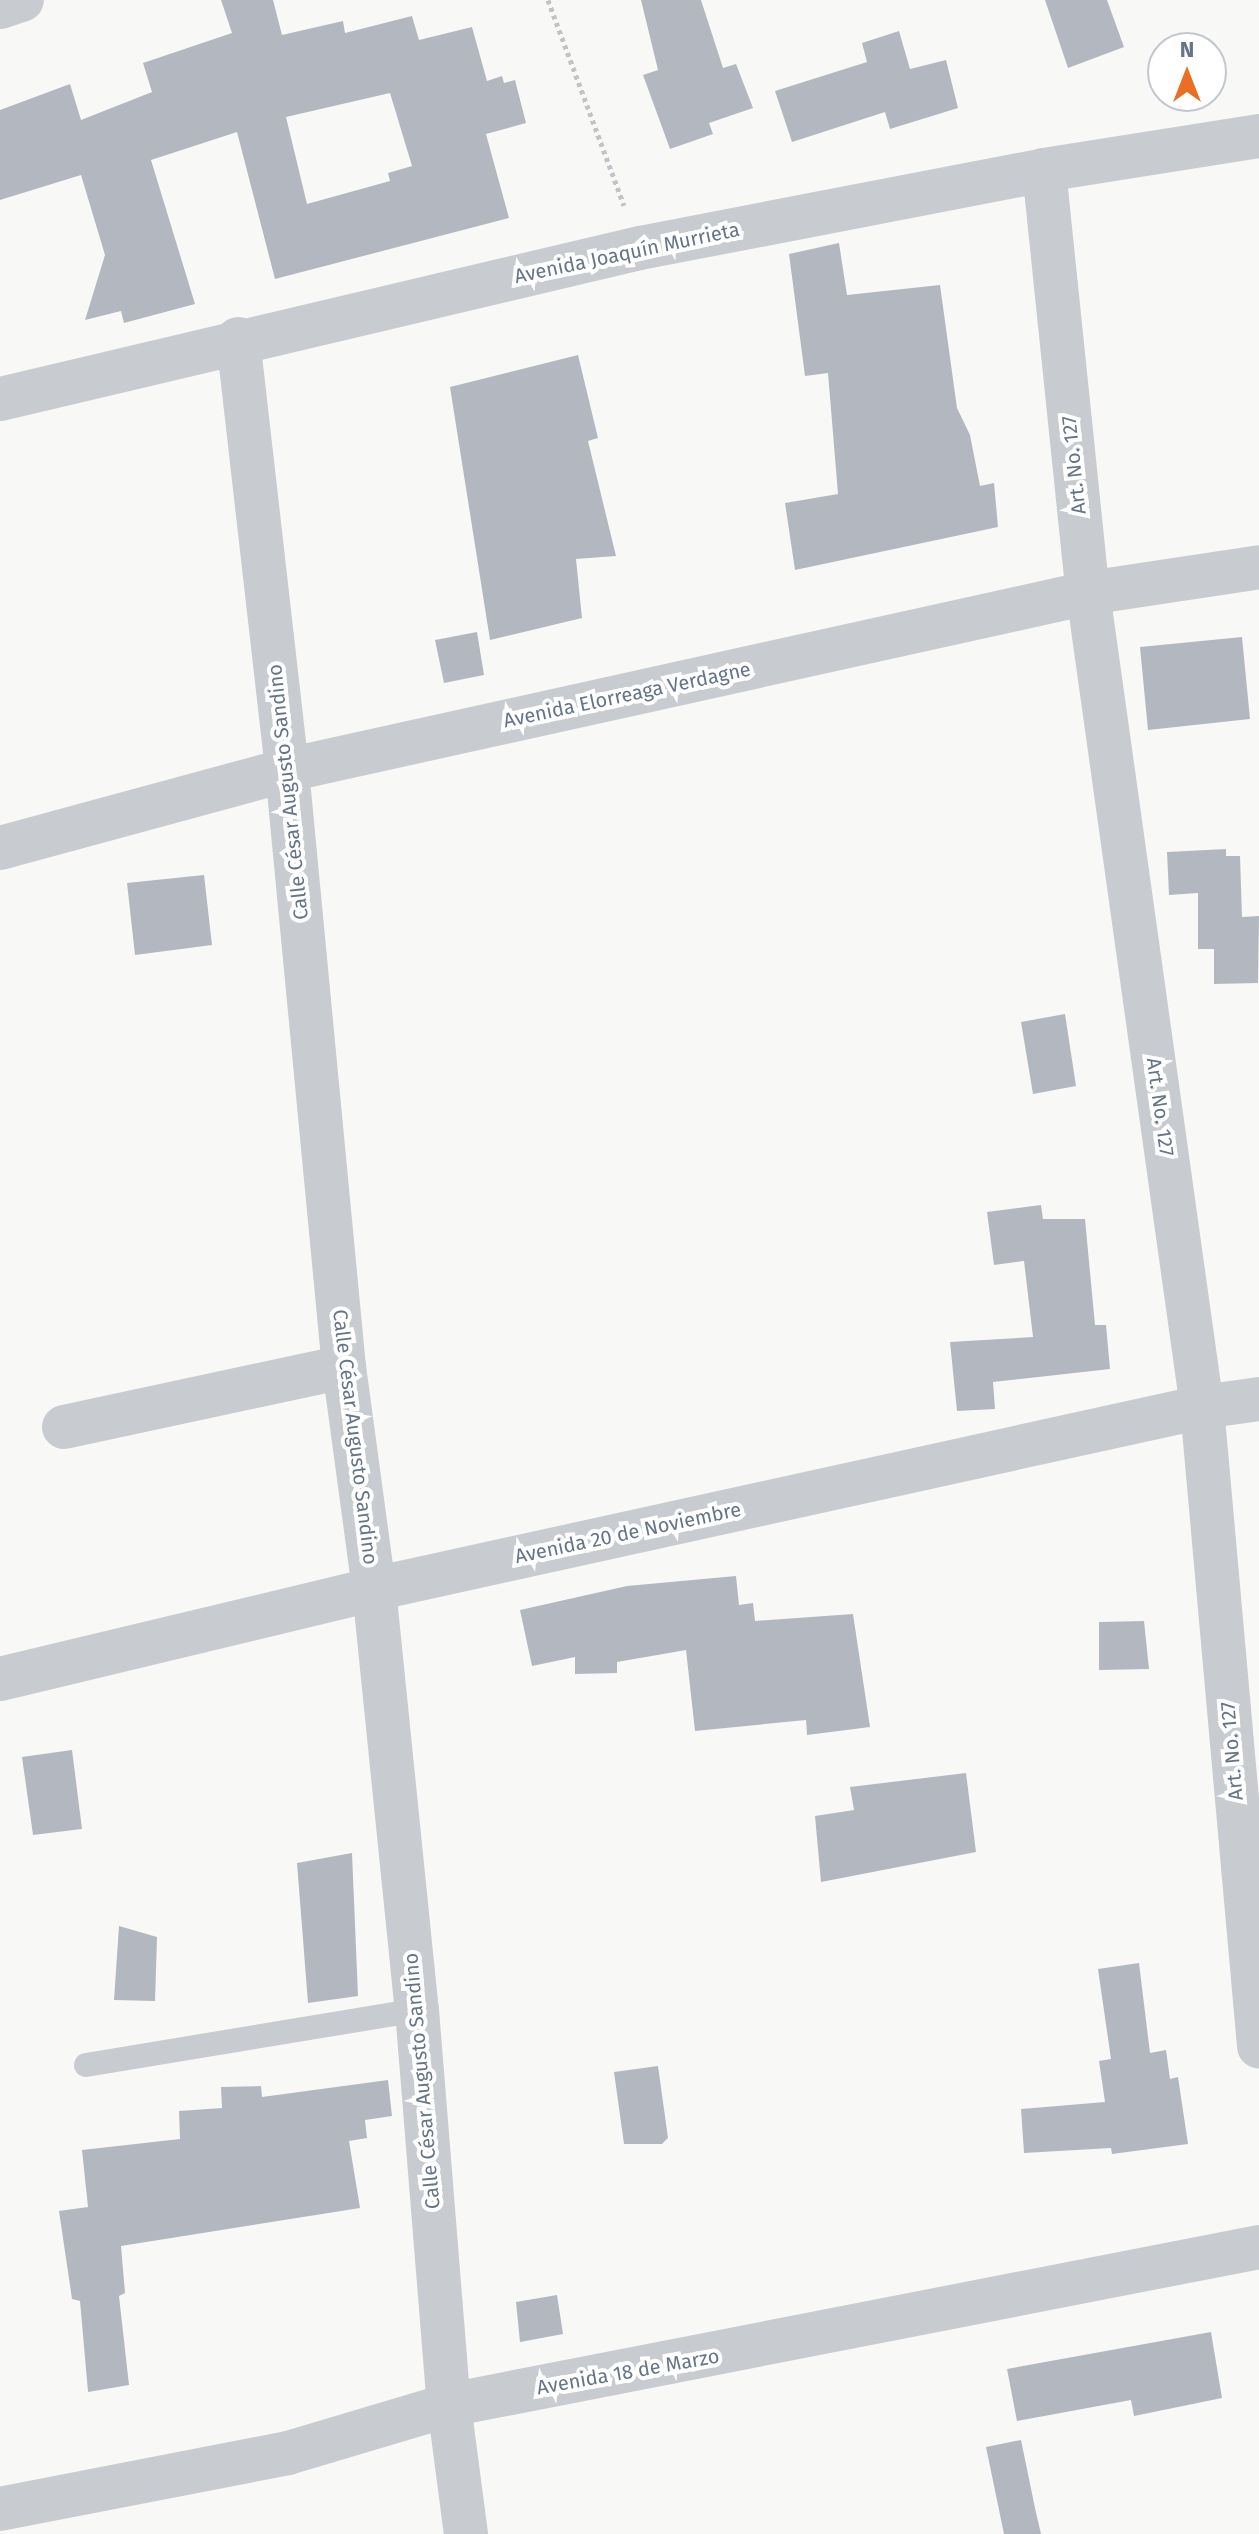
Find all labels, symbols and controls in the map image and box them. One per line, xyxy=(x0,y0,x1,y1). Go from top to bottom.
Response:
north arrow xyxy=(1147,32,1227,112)
text: N xyxy=(1180,36,1194,63)
street label: Avenida Joaquín Murrieta xyxy=(512,217,742,289)
street label: Art. No. 127 xyxy=(1057,414,1091,516)
street label: Avenida Elorreaga Verdagne xyxy=(501,657,753,733)
street label: Calle César Augusto Sandino xyxy=(263,663,313,921)
street label: Art. No. 127 xyxy=(1141,1056,1179,1158)
street label: Calle César Augusto Sandino xyxy=(327,1308,383,1566)
street label: Avenida 20 de Noviembre xyxy=(513,1497,743,1569)
street label: Art. No. 127 xyxy=(1216,1701,1248,1801)
street label: Calle César Augusto Sandino xyxy=(399,1952,445,2210)
street label: Avenida 18 de Marzo xyxy=(535,2344,721,2400)

